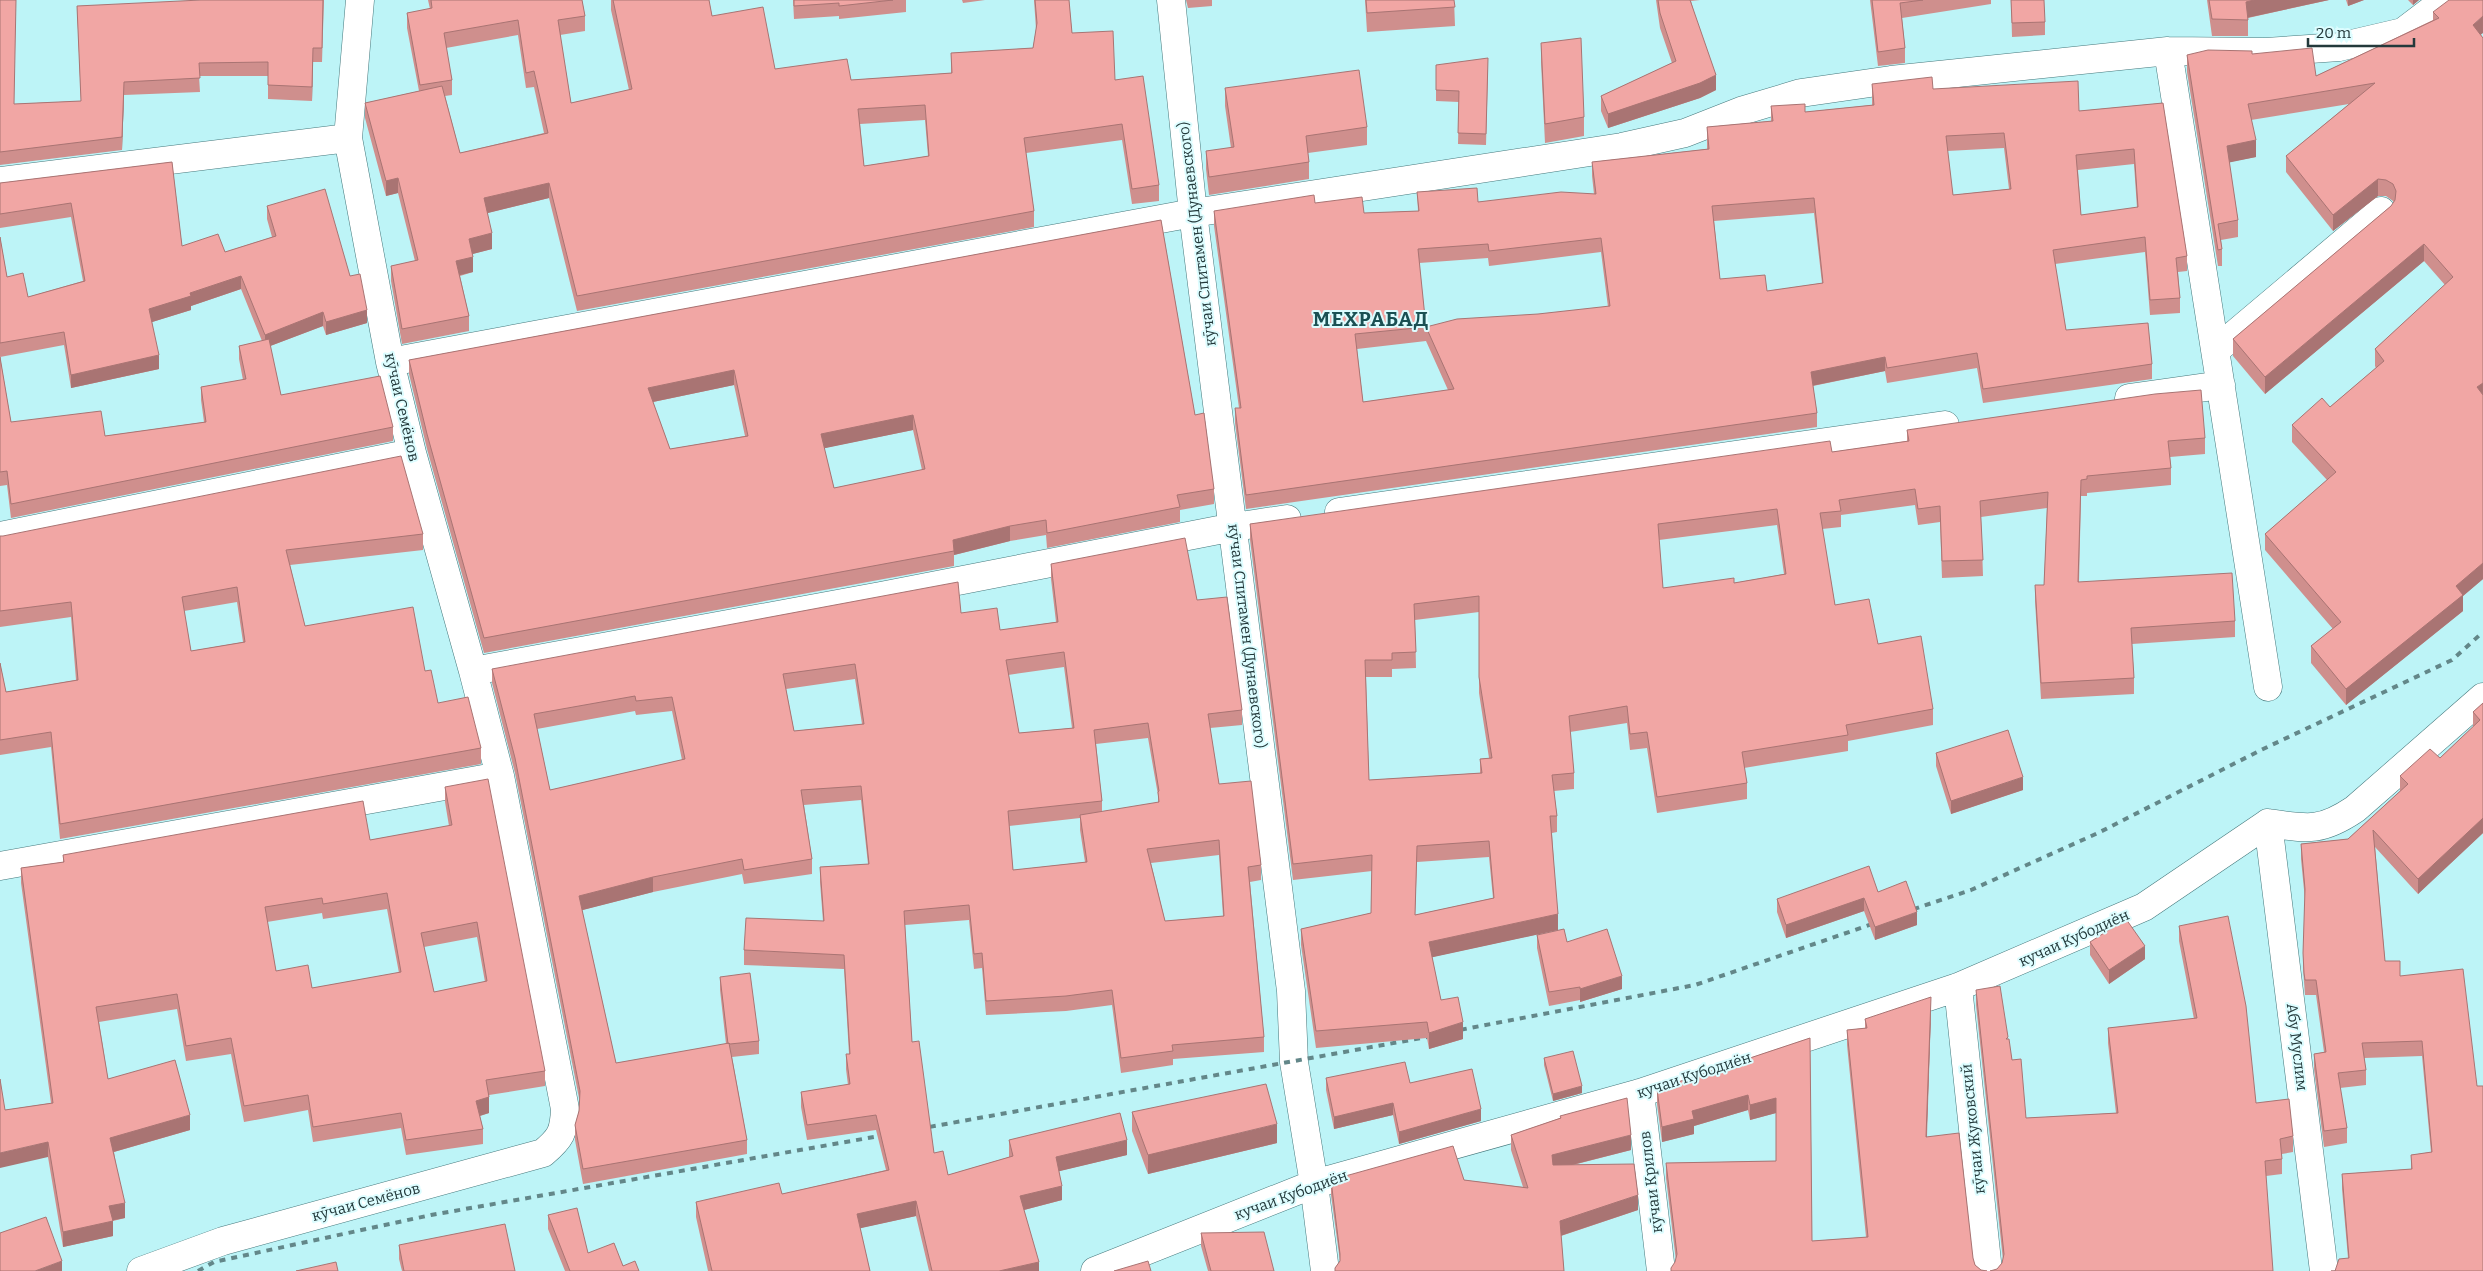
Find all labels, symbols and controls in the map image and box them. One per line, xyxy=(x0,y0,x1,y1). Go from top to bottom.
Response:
scale bar xyxy=(2308,15,2414,47)
text: 20 m xyxy=(2316,24,2352,42)
street label: кӯчаи Спитамен (Дунаевского) xyxy=(1174,121,1220,347)
district label: МЕХРАБАД xyxy=(1313,307,1429,331)
street label: кӯчаи Семёнов xyxy=(381,351,423,463)
street label: кӯчаи Спитамен (Дунаевского) xyxy=(1224,523,1270,749)
street label: кучаи Кубодиён xyxy=(2016,906,2132,970)
street label: Абу Муслим xyxy=(2283,1002,2311,1092)
street label: кучаи Кубодиён xyxy=(1635,1048,1753,1102)
street label: кӯчаи Жуковский xyxy=(1957,1063,1989,1195)
street label: кӯчаи Крилов xyxy=(1636,1130,1666,1234)
street label: кучаи Кубодиён xyxy=(1232,1166,1350,1224)
street label: кӯчаи Семёнов xyxy=(310,1179,422,1225)

